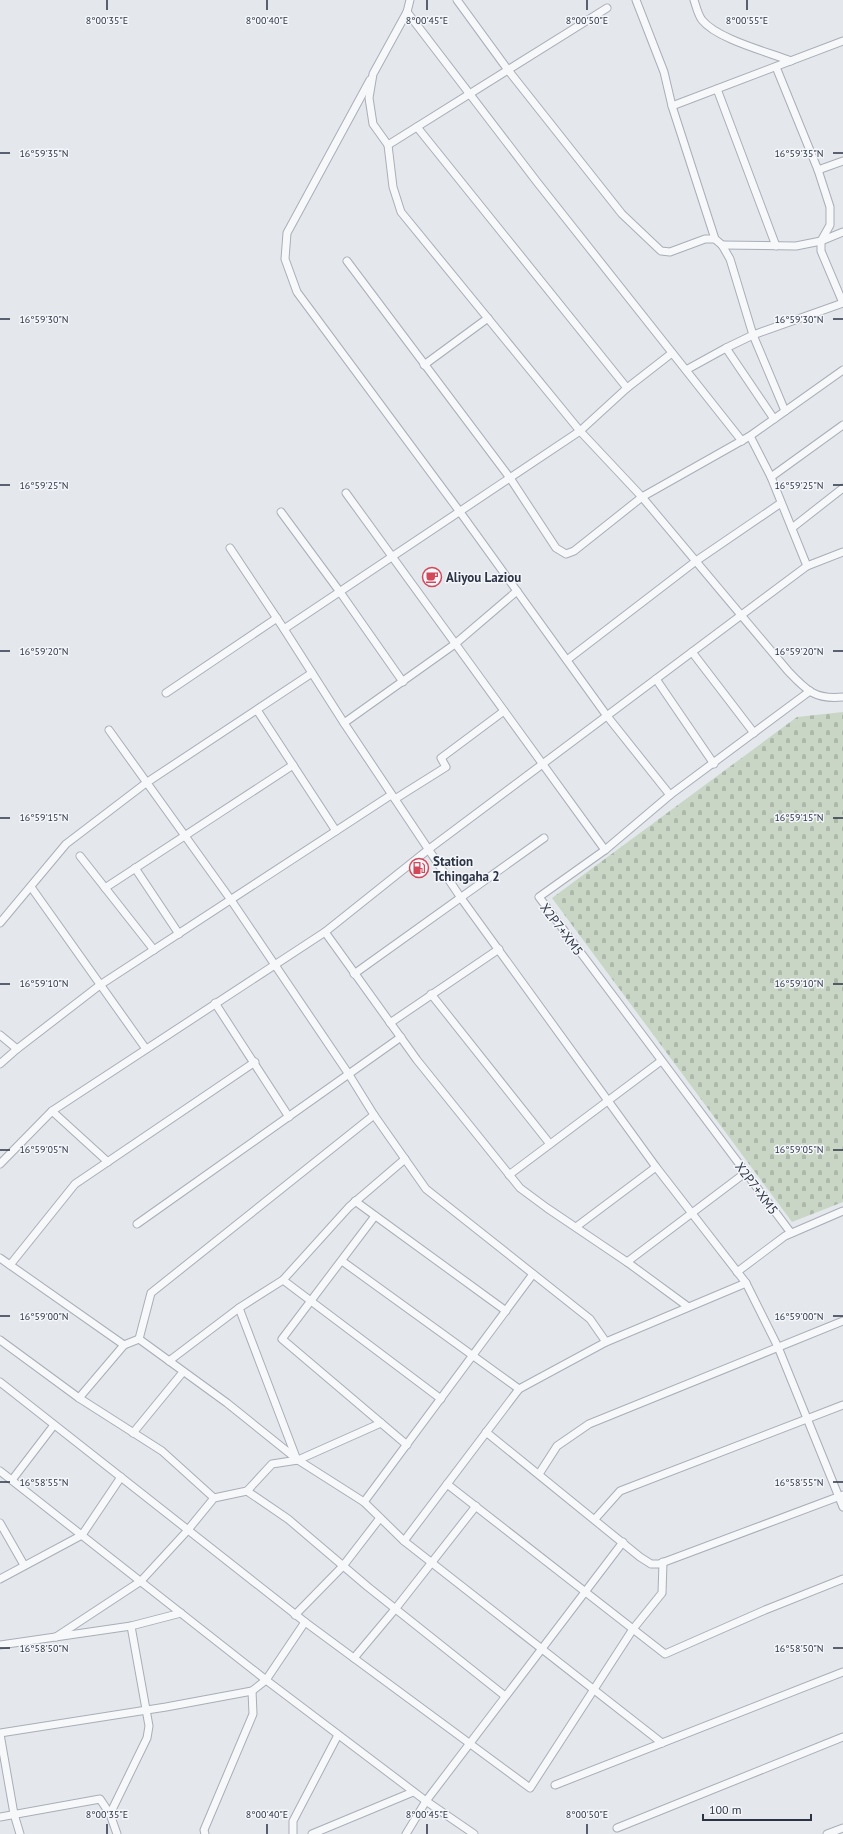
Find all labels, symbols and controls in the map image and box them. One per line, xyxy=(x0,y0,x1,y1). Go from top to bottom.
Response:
text: 8°00'35"E xyxy=(86,14,128,27)
text: 8°00'40"E xyxy=(246,14,288,27)
text: 8°00'45"E xyxy=(406,14,448,27)
text: 8°00'50"E xyxy=(566,14,608,27)
text: 8°00'55"E xyxy=(726,14,768,27)
text: 16°59'35"N xyxy=(19,147,69,160)
text: 16°59'35"N xyxy=(774,147,824,160)
text: 16°59'30"N xyxy=(19,313,69,326)
text: 16°59'30"N xyxy=(774,313,824,326)
text: 16°59'25"N xyxy=(19,479,69,492)
text: 16°59'25"N xyxy=(774,479,824,492)
cafe icon: Aliyou Laziou xyxy=(421,566,443,588)
place label: Aliyou Laziou xyxy=(446,569,521,586)
text: 16°59'20"N xyxy=(19,645,69,658)
text: 16°59'20"N xyxy=(774,645,824,658)
text: 16°59'15"N xyxy=(19,811,69,824)
text: 16°59'15"N xyxy=(774,811,824,824)
place label: Station Tchingaha 2 xyxy=(433,853,500,885)
fuel station icon: Station Tchingaha 2 xyxy=(408,857,430,879)
street label: X2P7+XM5 xyxy=(536,900,587,959)
text: 16°59'10"N xyxy=(19,977,69,990)
text: 16°59'10"N xyxy=(774,977,824,990)
text: 16°59'05"N xyxy=(19,1143,69,1156)
text: 16°59'05"N xyxy=(774,1143,824,1156)
street label: X2P7+XM5 xyxy=(731,1159,782,1218)
text: 16°59'00"N xyxy=(19,1310,69,1323)
text: 16°59'00"N xyxy=(774,1310,824,1323)
text: 16°58'55"N xyxy=(19,1476,69,1489)
text: 16°58'55"N xyxy=(774,1476,824,1489)
text: 16°58'50"N xyxy=(19,1642,69,1655)
text: 16°58'50"N xyxy=(774,1642,824,1655)
scale bar xyxy=(703,1796,811,1822)
text: 100 m xyxy=(709,1802,742,1817)
text: 8°00'35"E xyxy=(86,1808,128,1821)
text: 8°00'40"E xyxy=(246,1808,288,1821)
text: 8°00'45"E xyxy=(406,1808,448,1821)
text: 8°00'50"E xyxy=(566,1808,608,1821)

